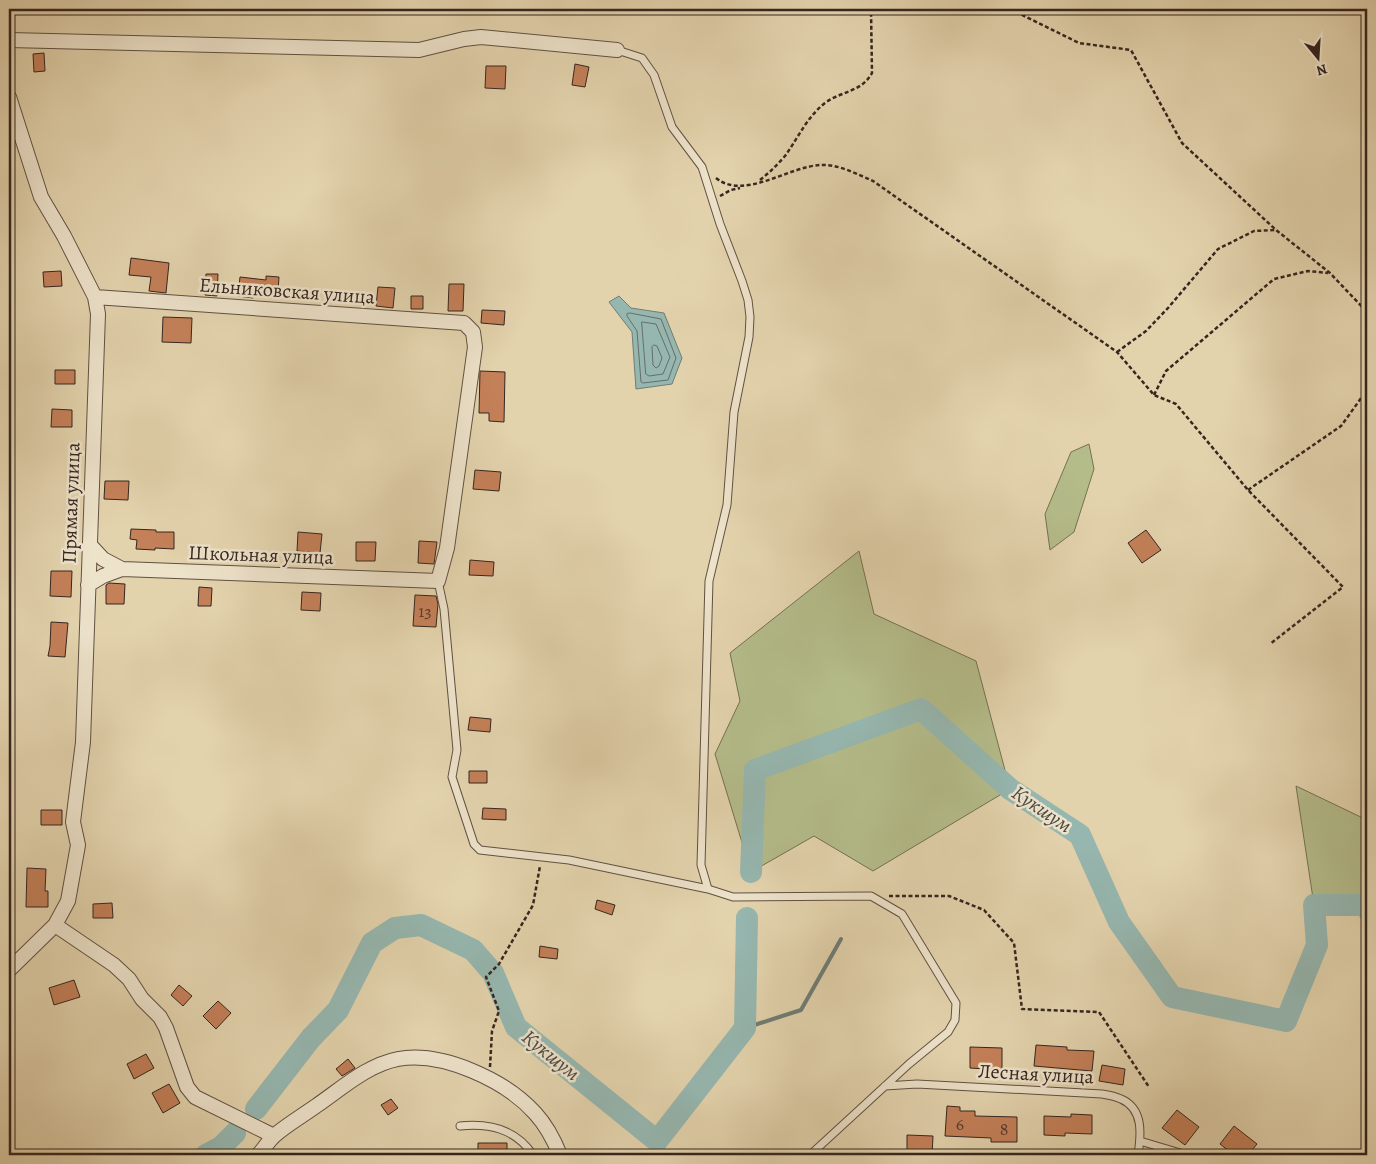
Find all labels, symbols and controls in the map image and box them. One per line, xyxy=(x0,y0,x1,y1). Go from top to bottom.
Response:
north arrow xyxy=(1294,32,1344,82)
text: N xyxy=(1314,59,1330,80)
street label: Ельниковская улица xyxy=(198,271,377,311)
street label: Прямая улица xyxy=(55,441,87,564)
street label: Школьная улица xyxy=(188,539,335,571)
house number: 13 xyxy=(418,599,432,623)
water label: Кукшум xyxy=(1006,779,1078,839)
water label: Кукшум xyxy=(516,1023,586,1087)
street label: Лесная улица xyxy=(977,1057,1095,1091)
house number: 6 xyxy=(956,1112,964,1136)
house number: 8 xyxy=(1000,1117,1008,1141)

